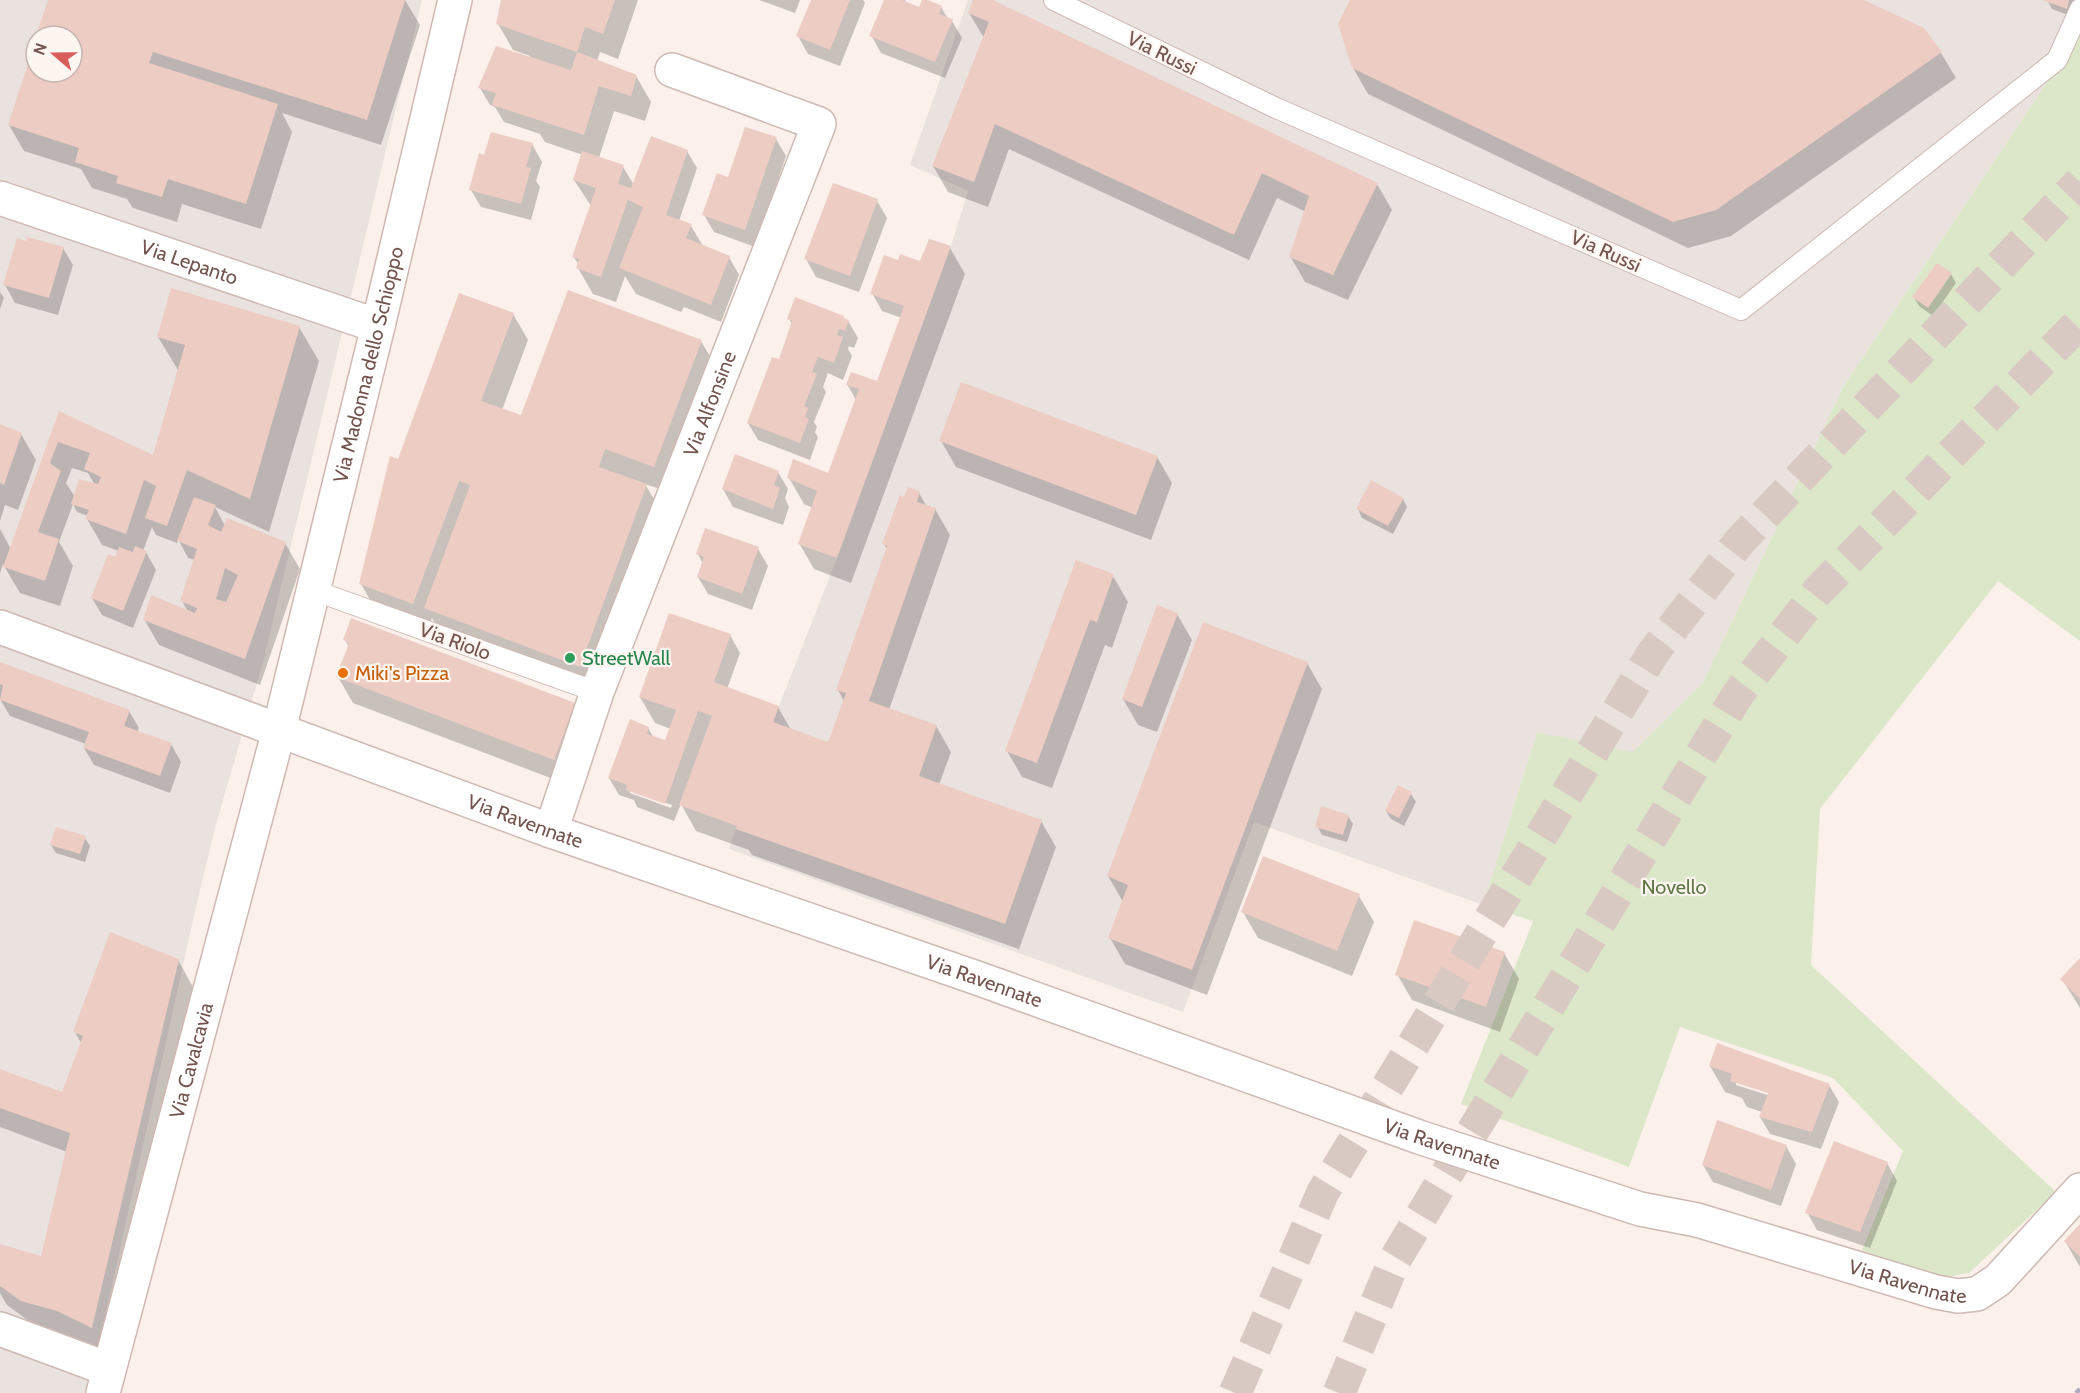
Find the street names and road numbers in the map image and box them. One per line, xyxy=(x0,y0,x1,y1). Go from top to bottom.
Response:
street label: Via Russi xyxy=(1123,26,1201,80)
street label: Via Russi xyxy=(1567,225,1645,277)
street label: Via Lepanto xyxy=(138,235,241,290)
street label: Via Madonna dello Schioppo xyxy=(328,244,408,485)
street label: Via Alfonsine xyxy=(678,348,741,460)
street label: Via Riolo xyxy=(416,617,494,665)
street label: Via Ravennate xyxy=(464,789,586,853)
street label: Via Ravennate xyxy=(923,949,1045,1012)
street label: Via Cavalcavia xyxy=(164,1000,218,1121)
street label: Via Ravennate xyxy=(1381,1113,1503,1175)
street label: Via Ravennate xyxy=(1846,1254,1967,1308)

